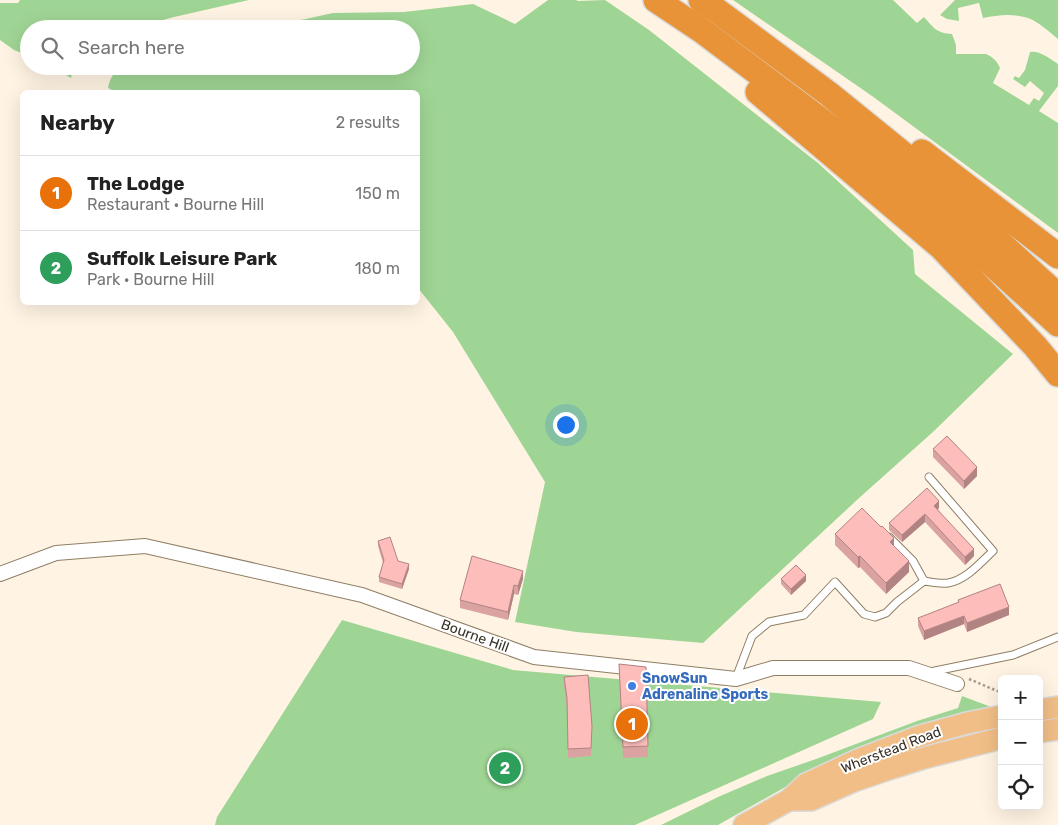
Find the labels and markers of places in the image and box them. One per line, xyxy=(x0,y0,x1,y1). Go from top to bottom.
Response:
place label: SnowSun Adrenaline Sports xyxy=(642,670,769,703)
marker: SnowSun Adrenaline Sports xyxy=(626,680,638,692)
pin: 1 xyxy=(616,705,648,743)
pin: 2 xyxy=(489,749,521,787)

